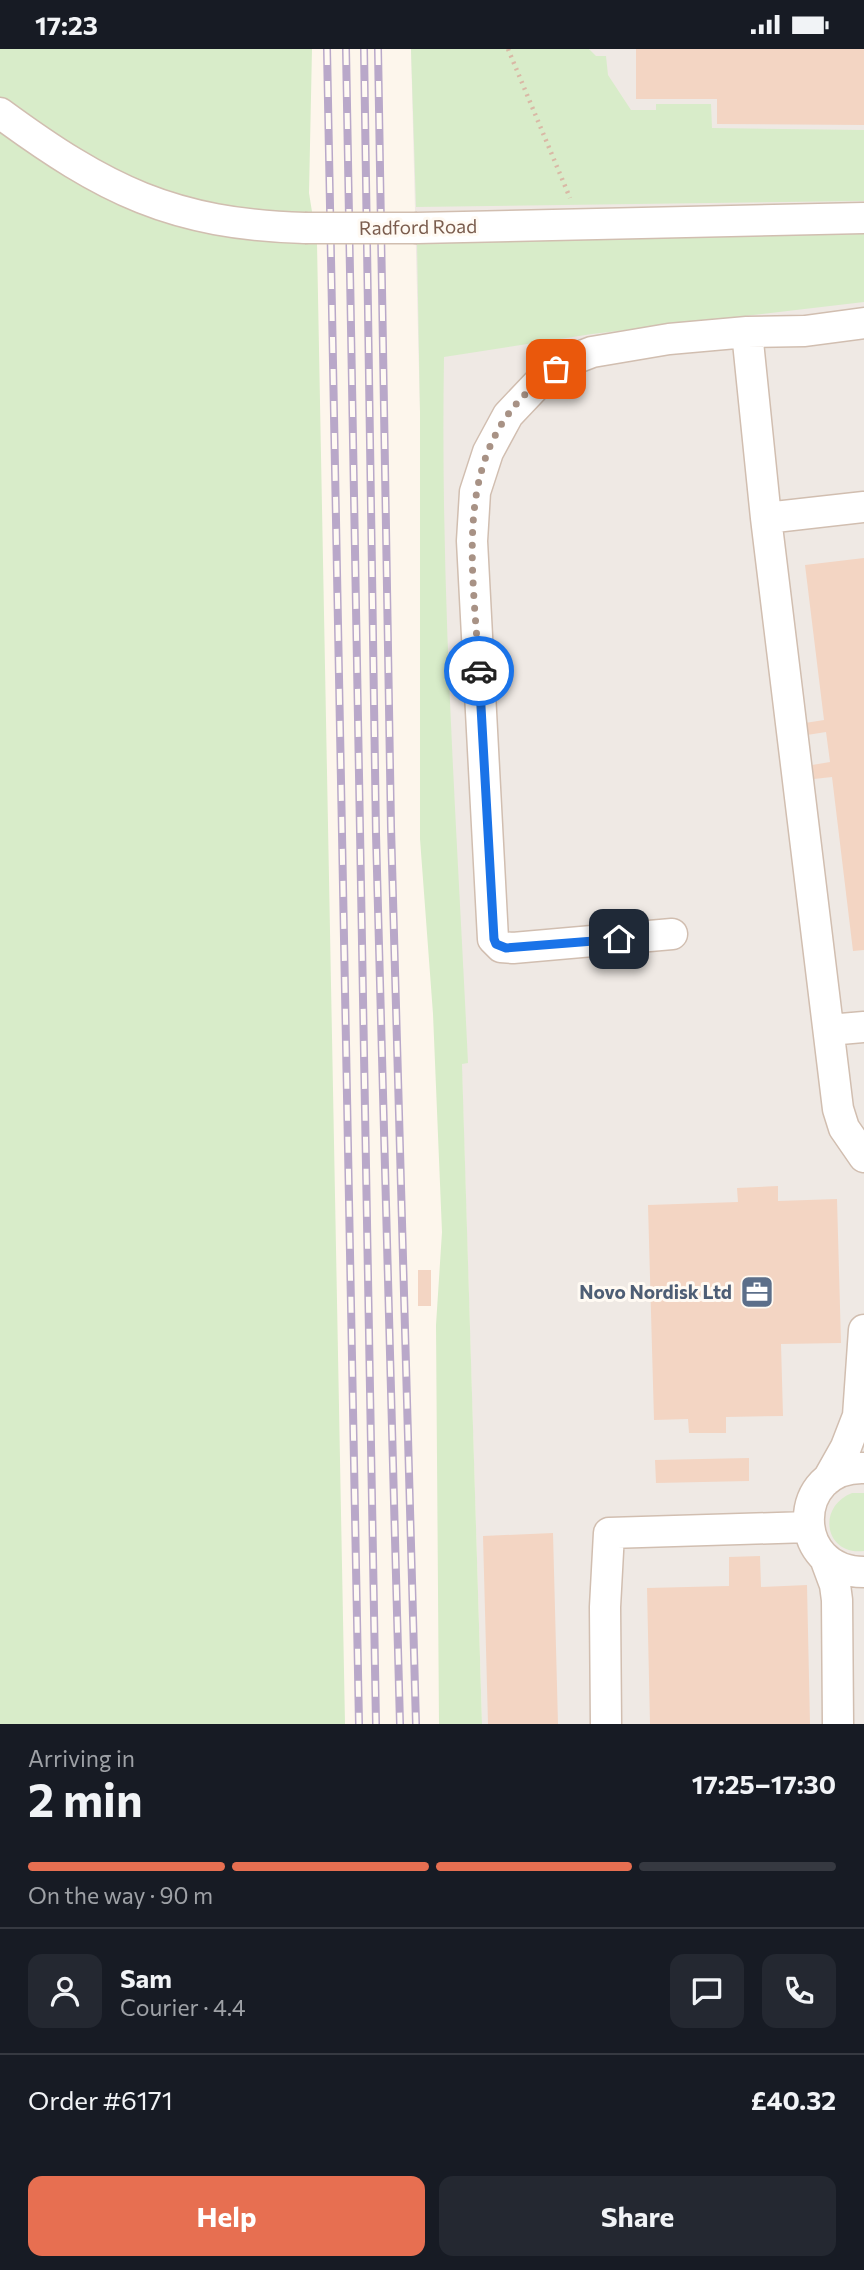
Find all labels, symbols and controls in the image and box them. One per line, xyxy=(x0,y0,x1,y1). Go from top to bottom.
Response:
text: 17:23 xyxy=(35,9,98,40)
street label: Radford Road xyxy=(359,214,477,239)
pin xyxy=(526,339,586,399)
icon: bag xyxy=(537,350,575,388)
courier xyxy=(444,636,514,706)
icon: car xyxy=(460,652,498,690)
pin xyxy=(589,909,649,969)
icon: home xyxy=(600,920,638,958)
office icon: Novo Nordisk Ltd xyxy=(738,1273,776,1311)
place label: Novo Nordisk Ltd xyxy=(579,1280,732,1303)
text: Arriving in xyxy=(28,1744,135,1772)
text: 17:25–17:30 xyxy=(692,1768,836,1799)
text: 2 min xyxy=(28,1770,143,1826)
text: On the way · 90 m xyxy=(28,1881,213,1909)
button: person xyxy=(28,1954,102,2028)
button: chat xyxy=(670,1954,744,2028)
button: phone xyxy=(762,1954,836,2028)
text: Sam xyxy=(120,1962,172,1993)
text: Courier · 4.4 xyxy=(120,1993,246,2021)
text: Order #6171 xyxy=(28,2084,173,2115)
text: £40.32 xyxy=(751,2084,836,2115)
button: Help xyxy=(28,2176,425,2256)
button: Share xyxy=(439,2176,836,2256)

